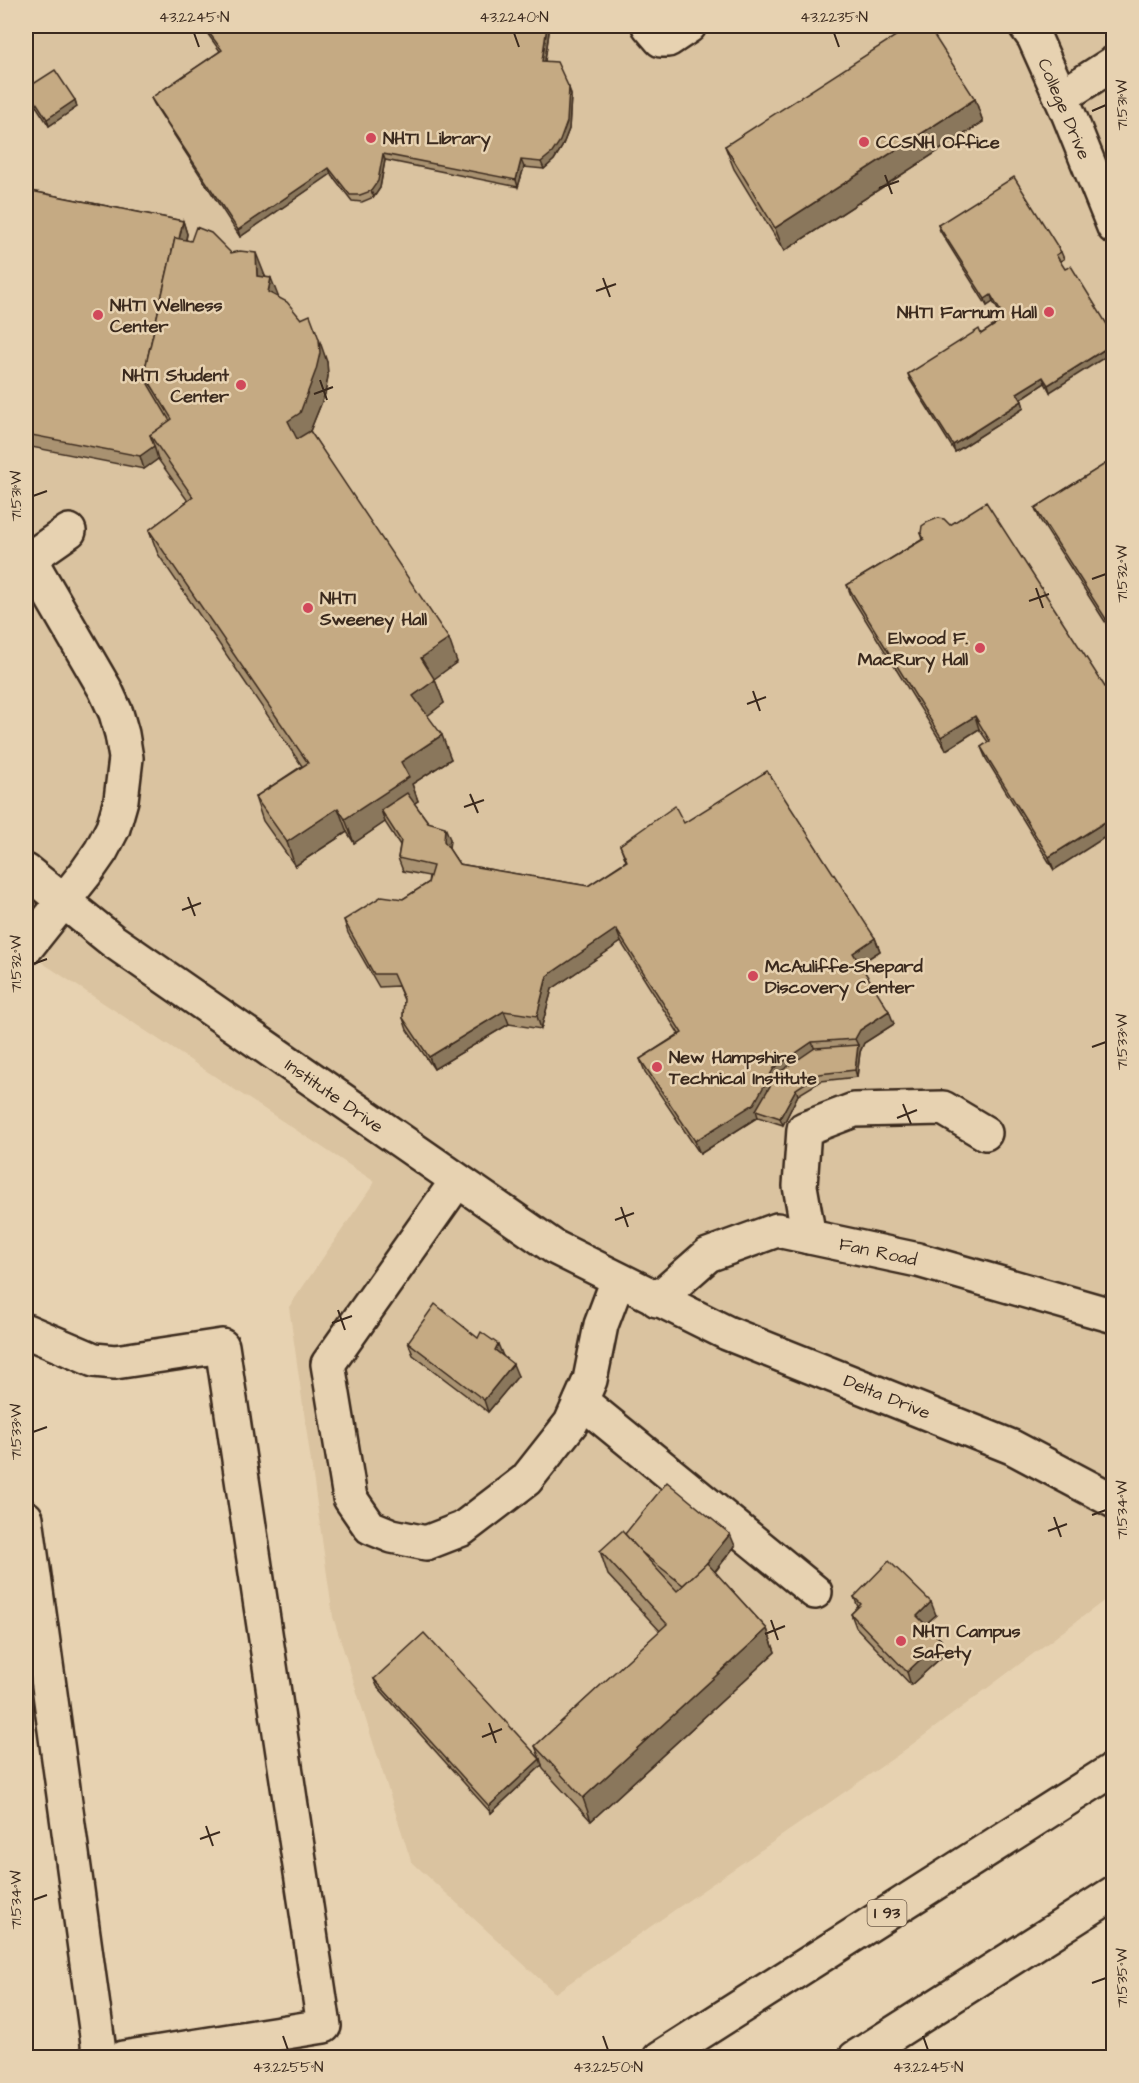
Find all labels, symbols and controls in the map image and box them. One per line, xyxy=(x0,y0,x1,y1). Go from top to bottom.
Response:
text: 43.2245°N xyxy=(159,7,229,28)
text: 43.2240°N xyxy=(479,7,549,28)
text: 43.2235°N xyxy=(800,7,868,28)
street label: College Drive xyxy=(1030,54,1097,164)
text: 71.531°W xyxy=(1112,80,1133,130)
place label: NHTI Library xyxy=(383,126,491,152)
place label: CCSNH Office xyxy=(876,130,1000,155)
marker: NHTI Library xyxy=(364,131,378,145)
marker: CCSNH Office xyxy=(857,135,871,149)
place label: NHTI Wellness Center xyxy=(110,293,222,339)
place label: NHTI Farnum Hall xyxy=(897,300,1037,325)
marker: NHTI Farnum Hall xyxy=(1042,305,1056,319)
marker: NHTI Wellness Center xyxy=(91,308,105,322)
place label: NHTI Student Center xyxy=(122,363,230,409)
marker: NHTI Student Center xyxy=(234,378,248,392)
text: 71.531°W xyxy=(6,471,27,521)
text: 71.532°W xyxy=(1112,545,1133,603)
place label: NHTI Sweeney Hall xyxy=(319,586,427,633)
marker: NHTI Sweeney Hall xyxy=(301,601,315,615)
place label: Elwood F. MacRury Hall xyxy=(858,626,968,673)
marker: Elwood F. MacRury Hall xyxy=(973,641,987,655)
text: 71.532°W xyxy=(6,935,27,993)
place label: McAuliffe-Shepard Discovery Center xyxy=(765,954,924,1001)
marker: McAuliffe-Shepard Discovery Center xyxy=(746,969,760,983)
text: 71.533°W xyxy=(1112,1014,1133,1070)
place label: New Hampshire Technical Institute xyxy=(668,1045,817,1091)
street label: Institute Drive xyxy=(280,1053,388,1139)
marker: New Hampshire Technical Institute xyxy=(650,1060,664,1074)
street label: Fan Road xyxy=(837,1232,919,1272)
street label: Delta Drive xyxy=(840,1368,934,1426)
text: 71.533°W xyxy=(6,1404,27,1460)
text: 71.534°W xyxy=(1112,1480,1133,1540)
place label: NHTI Campus Safety xyxy=(912,1619,1020,1666)
marker: NHTI Campus Safety xyxy=(894,1634,908,1648)
text: 71.534°W xyxy=(6,1870,27,1930)
road number: I 93 xyxy=(868,1900,906,1926)
text: 71.535°W xyxy=(1112,1948,1133,2008)
text: 43.2255°N xyxy=(252,2057,324,2078)
text: 43.2250°N xyxy=(573,2057,643,2078)
text: 43.2245°N xyxy=(893,2057,963,2078)

